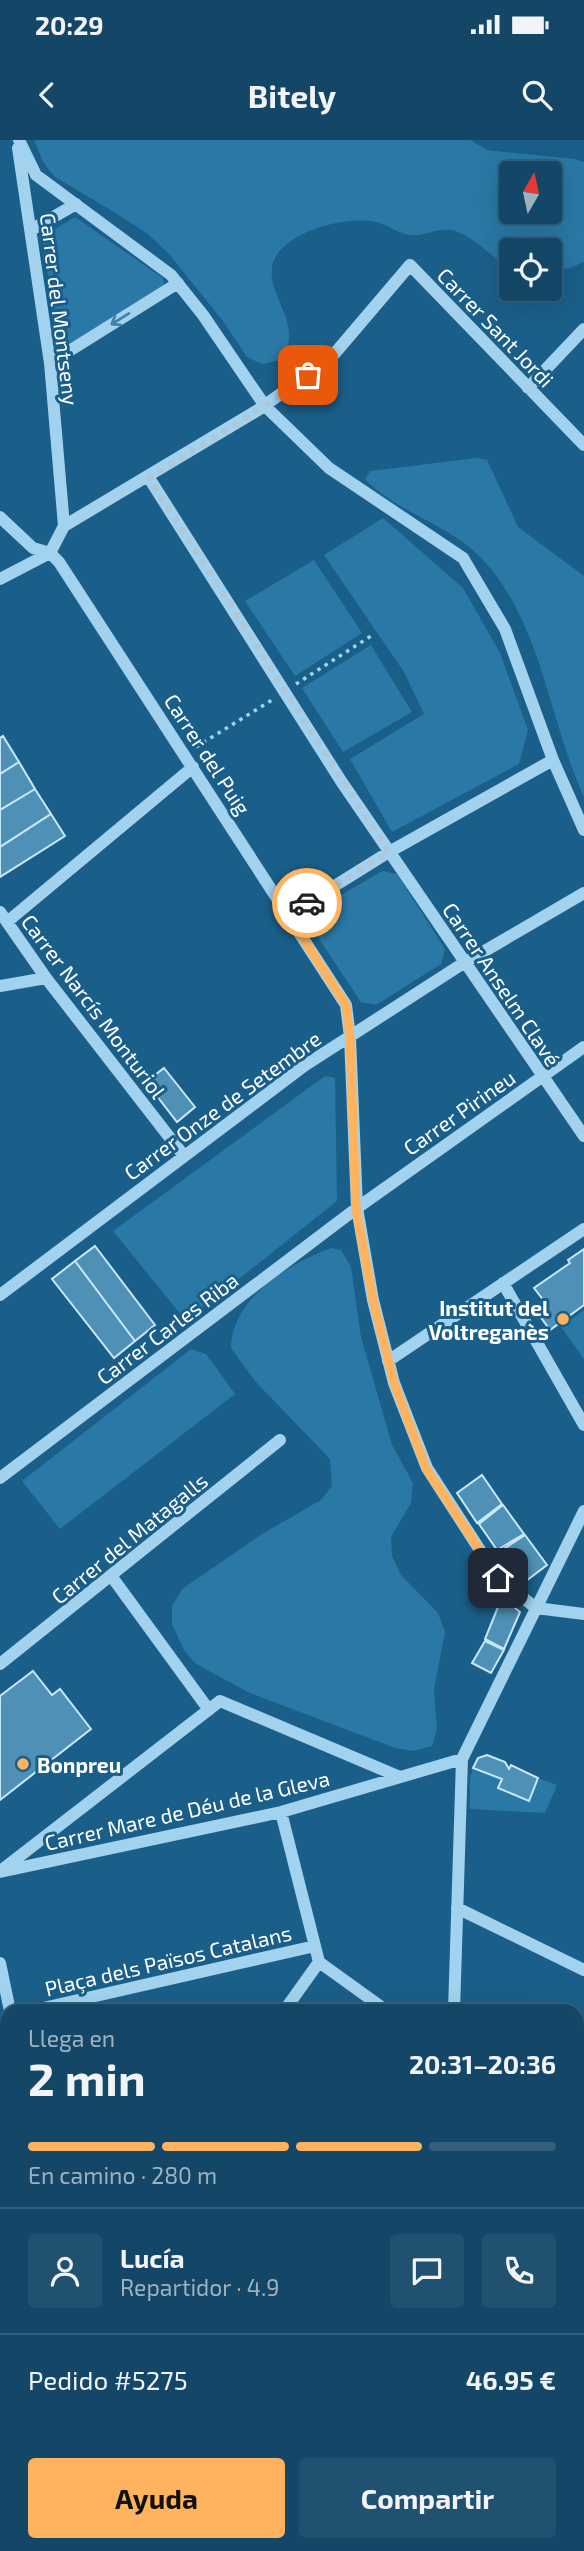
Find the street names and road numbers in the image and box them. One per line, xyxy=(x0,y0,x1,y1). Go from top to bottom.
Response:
street label: Carrer del Montseny xyxy=(36,211,84,407)
street label: Carrer Sant Jordi xyxy=(433,262,559,392)
street label: Carrer del Puig xyxy=(160,689,256,819)
street label: Carrer Anselm Clavé xyxy=(438,897,566,1071)
street label: Carrer Narcís Monturiol xyxy=(17,909,172,1103)
street label: Carrer Onze de Setembre xyxy=(119,1025,325,1185)
street label: Carrer Pirineu xyxy=(398,1064,520,1160)
street label: Carrer Carles Riba xyxy=(91,1267,243,1389)
street label: Carrer del Matagalls xyxy=(46,1467,212,1609)
street label: Carrer Mare de Déu de la Gleva xyxy=(42,1765,332,1855)
street label: Plaça dels Països Catalans xyxy=(42,1919,294,2002)

